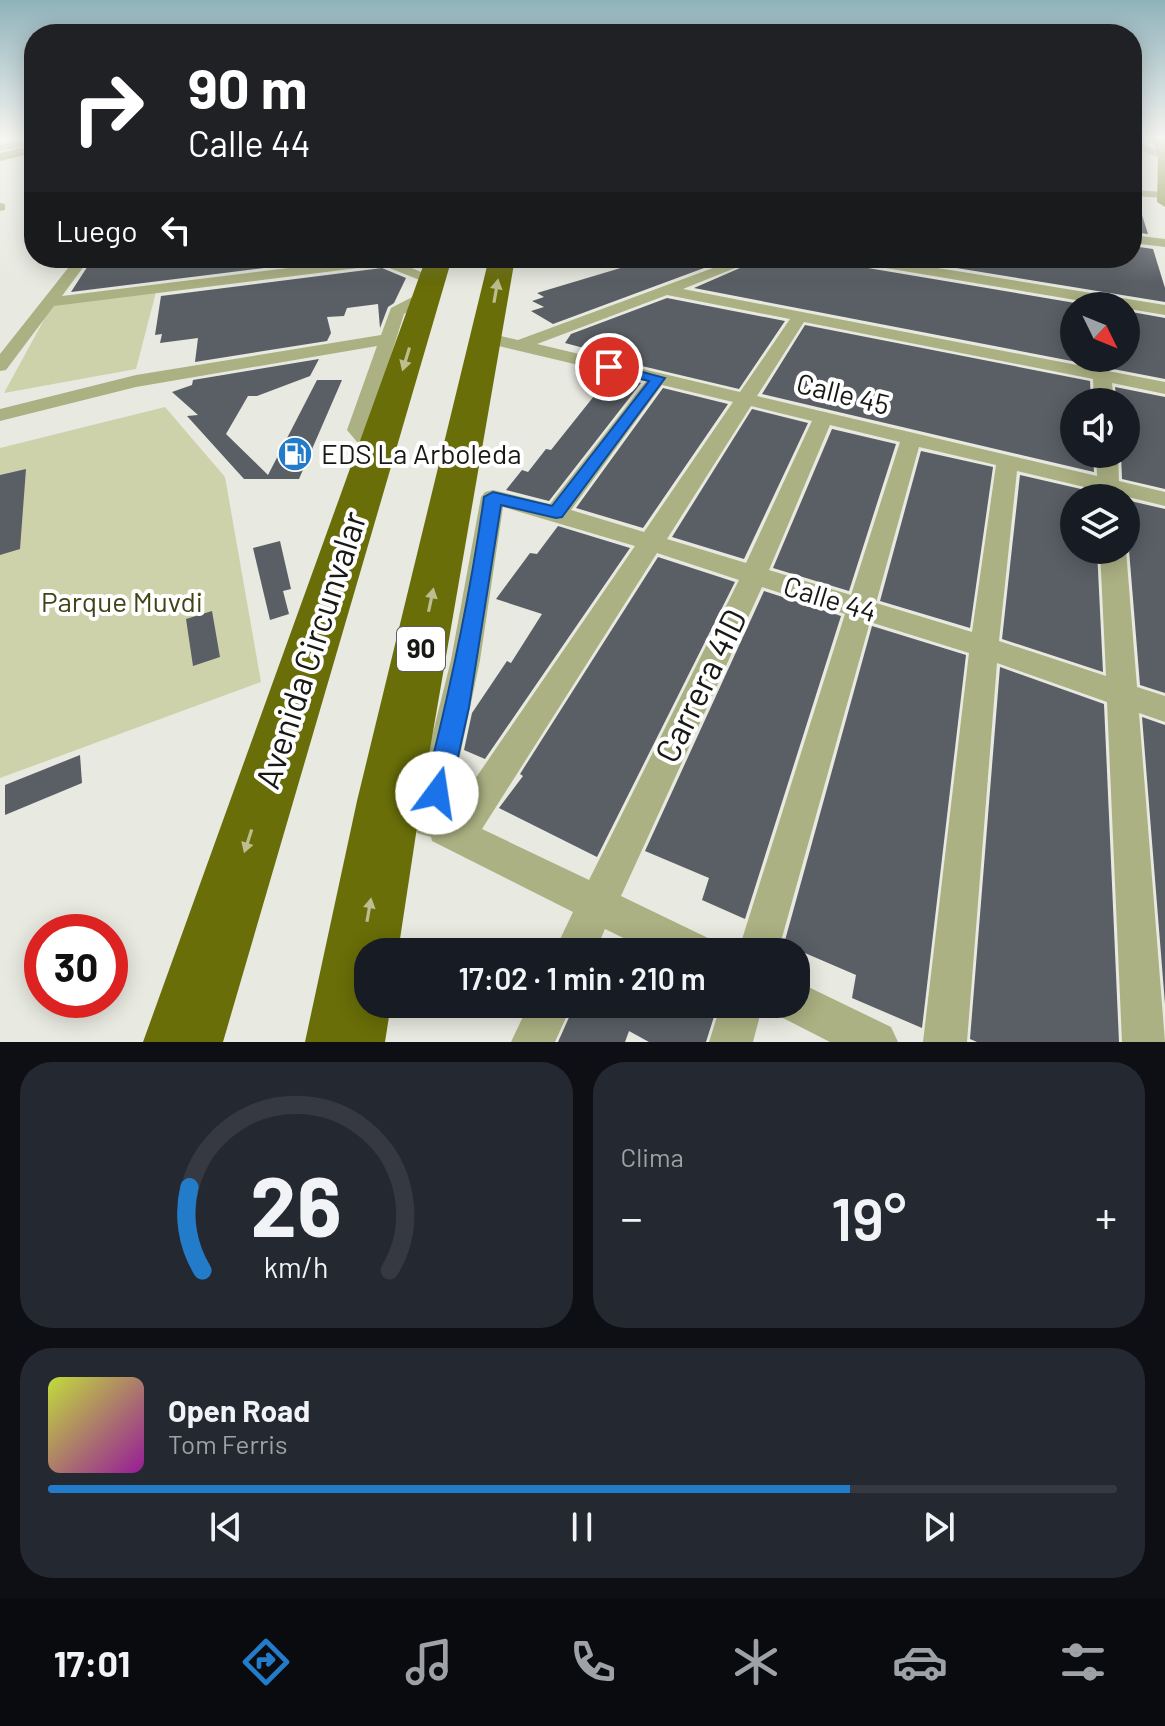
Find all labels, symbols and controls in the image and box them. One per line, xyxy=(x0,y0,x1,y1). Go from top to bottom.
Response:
text: 90 m xyxy=(188,53,308,120)
icon: right xyxy=(56,56,160,160)
text: Calle 44 xyxy=(188,121,311,164)
icon: left xyxy=(154,208,198,252)
text: Luego xyxy=(56,212,138,248)
one-way arrow xyxy=(491,278,503,303)
north arrow xyxy=(1060,292,1140,372)
map controls xyxy=(1060,292,1140,564)
pin xyxy=(575,333,643,401)
icon: arrive xyxy=(587,345,631,389)
one-way arrow xyxy=(399,347,412,371)
street label: Calle 45 xyxy=(793,365,893,421)
button: sound xyxy=(1060,388,1140,468)
fuel station icon: EDS La Arboleda xyxy=(276,435,314,473)
place label: EDS La Arboleda xyxy=(321,436,522,470)
button: layers xyxy=(1060,484,1140,564)
street label: Avenida Circunvalar xyxy=(245,506,374,793)
street label: Calle 44 xyxy=(780,568,881,628)
park label: Parque Muvdi xyxy=(41,584,203,618)
one-way arrow xyxy=(425,588,438,613)
street label: Carrera 41D xyxy=(645,602,754,769)
road number: 90 xyxy=(397,627,445,671)
position arrow xyxy=(395,751,479,835)
one-way arrow xyxy=(242,830,254,854)
one-way arrow xyxy=(363,897,375,922)
speed limit sign: 30 xyxy=(24,914,128,1018)
text: 17:02 · 1 min · 210 m xyxy=(458,960,706,996)
text: Clima xyxy=(621,1141,684,1172)
text: 26 xyxy=(251,1154,342,1254)
text: 19° xyxy=(831,1181,906,1253)
text: − xyxy=(621,1190,643,1243)
text: + xyxy=(1095,1190,1117,1243)
text: km/h xyxy=(264,1249,329,1284)
text: Open Road xyxy=(168,1392,310,1428)
text: Tom Ferris xyxy=(168,1428,288,1459)
icon: previous xyxy=(204,1505,248,1549)
icon: pause xyxy=(560,1505,604,1549)
icon: next xyxy=(917,1505,961,1549)
icon: directions xyxy=(238,1634,294,1690)
icon: music xyxy=(401,1634,457,1690)
icon: phone xyxy=(565,1634,621,1690)
icon: climate xyxy=(728,1634,784,1690)
icon: car xyxy=(892,1634,948,1690)
icon: filters xyxy=(1055,1634,1111,1690)
text: 17:01 xyxy=(54,1641,130,1684)

